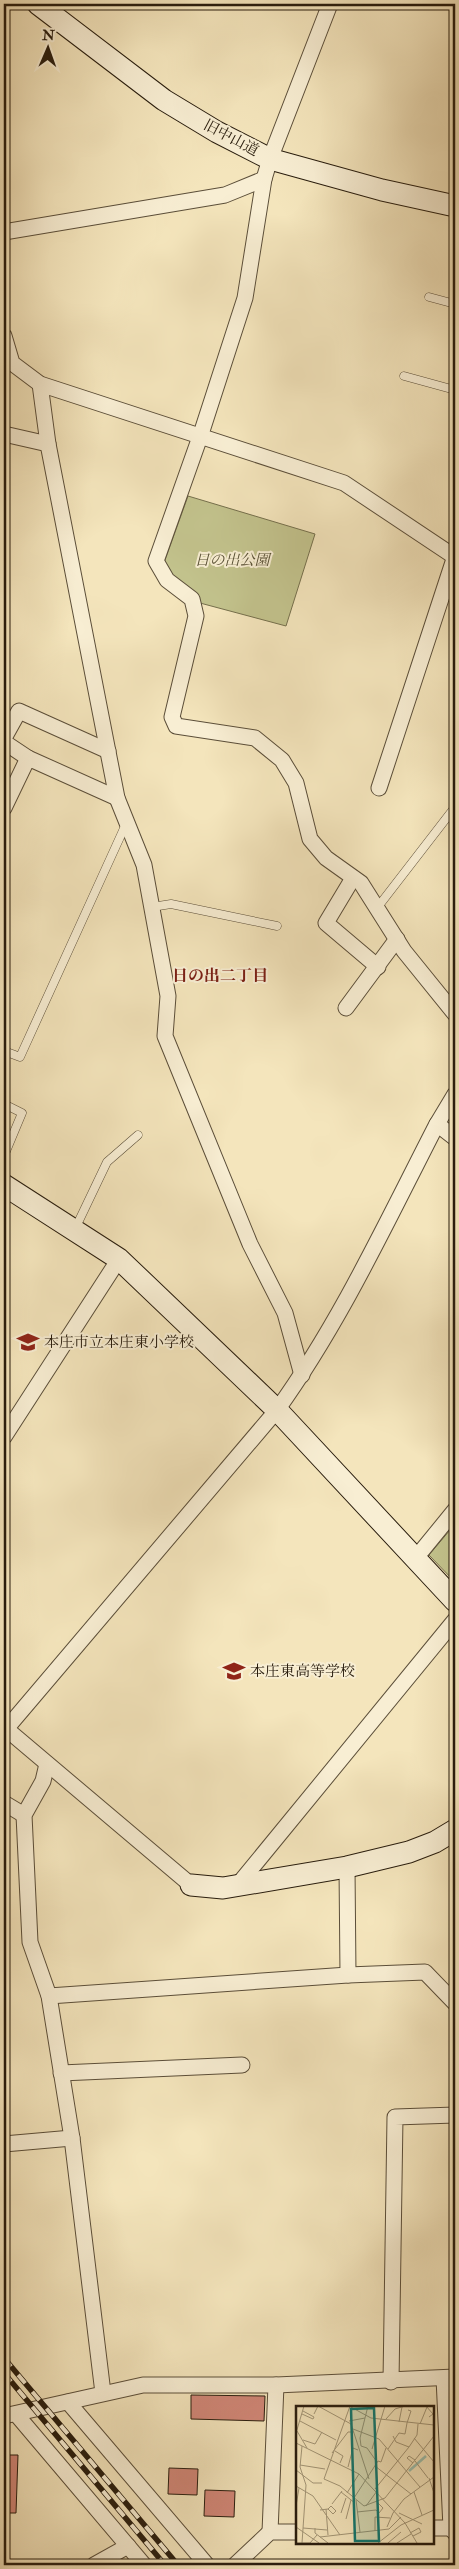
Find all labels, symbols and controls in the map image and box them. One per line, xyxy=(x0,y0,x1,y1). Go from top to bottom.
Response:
north arrow xyxy=(22,22,72,72)
text: N xyxy=(41,27,55,44)
street label: 旧中山道 xyxy=(200,116,262,160)
park label: 日の出公園 xyxy=(194,551,272,570)
district label: 日の出二丁目 xyxy=(172,966,268,986)
school or university icon: 本庄市立本庄東小学校 xyxy=(15,1329,41,1355)
place label: 本庄市立本庄東小学校 xyxy=(44,1333,194,1352)
school or university icon: 本庄東高等学校 xyxy=(221,1658,247,1684)
place label: 本庄東高等学校 xyxy=(250,1662,355,1681)
inset map xyxy=(296,2406,434,2544)

